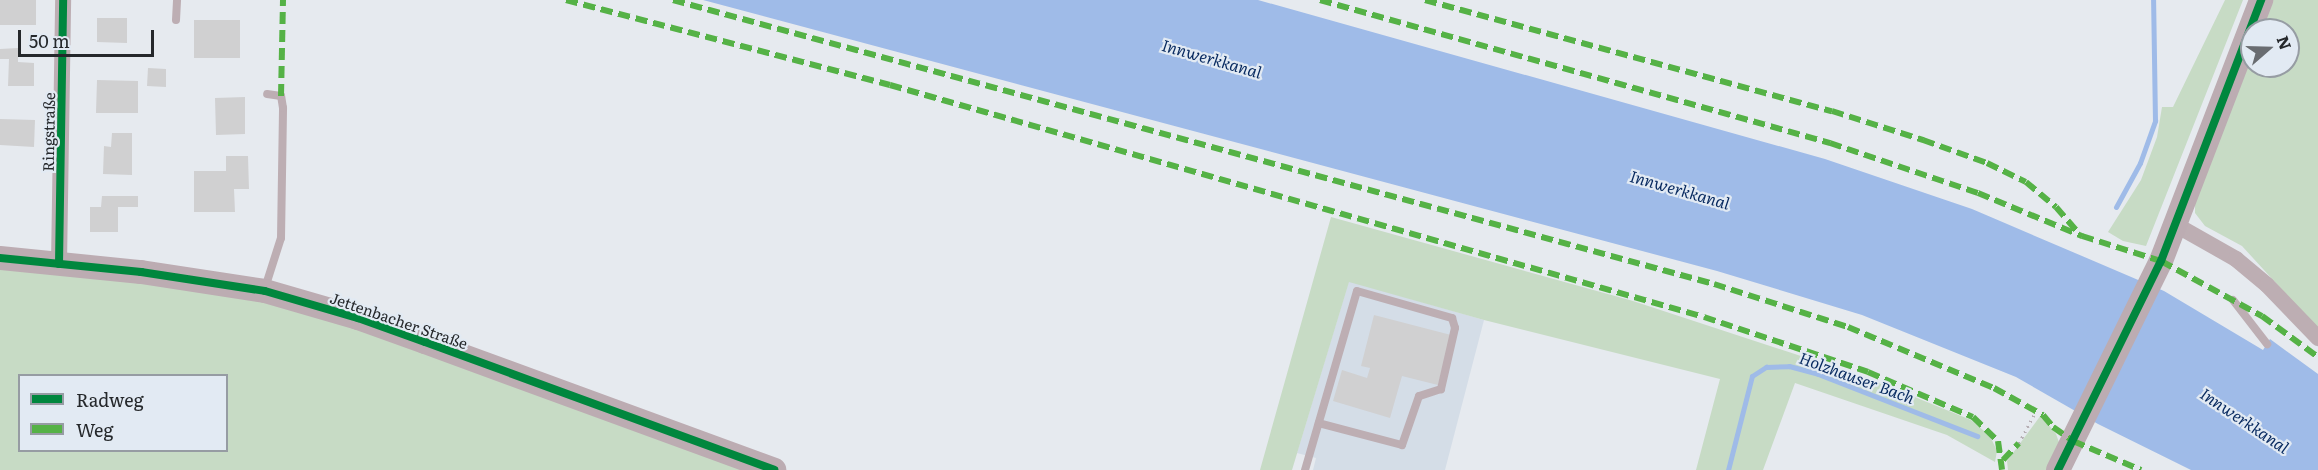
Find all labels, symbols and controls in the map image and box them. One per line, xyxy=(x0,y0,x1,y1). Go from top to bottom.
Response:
scale bar xyxy=(21,18,158,56)
north arrow xyxy=(2240,18,2300,78)
text: 50 m xyxy=(29,27,70,54)
text: N xyxy=(2271,32,2299,53)
water label: Innwerkkanal xyxy=(1160,35,1264,81)
street label: Ringstraße xyxy=(38,92,58,172)
water label: Innwerkkanal xyxy=(1628,166,1732,212)
street label: Jettenbacher Straße xyxy=(328,288,470,352)
water label: Holzhauser Bach xyxy=(1797,347,1917,407)
legend xyxy=(18,374,228,452)
water label: Innwerkkanal xyxy=(2197,383,2293,457)
text: Radweg xyxy=(76,386,144,413)
text: Weg xyxy=(76,416,113,443)

